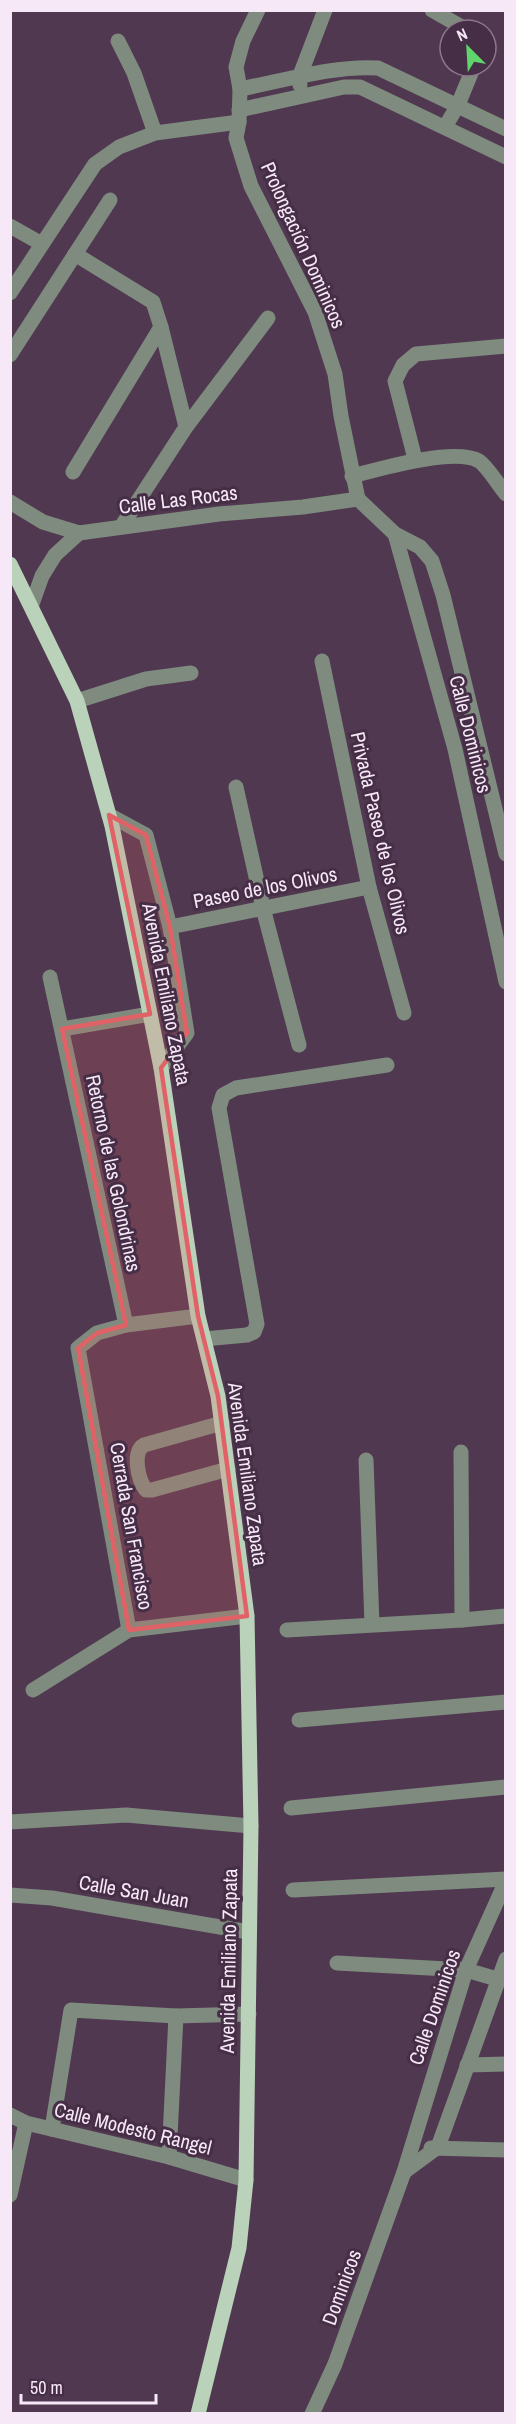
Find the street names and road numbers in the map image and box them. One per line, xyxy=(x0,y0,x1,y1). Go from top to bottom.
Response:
street label: Prolongación Dominicos xyxy=(255,157,353,333)
street label: Calle Las Rocas xyxy=(117,478,239,520)
street label: Calle Dominicos xyxy=(443,672,499,796)
street label: Privada Paseo de los Olivos xyxy=(345,729,417,937)
street label: Paseo de los Olivos xyxy=(191,860,339,914)
street label: Avenida Emiliano Zapata xyxy=(136,900,198,1087)
street label: Retorno de las Golondrinas xyxy=(80,1072,148,1274)
street label: Avenida Emiliano Zapata xyxy=(222,1380,274,1567)
street label: Cerrada San Francisco xyxy=(104,1440,160,1612)
street label: Calle San Juan xyxy=(77,1868,191,1914)
street label: Avenida Emiliano Zapata xyxy=(213,1868,243,2055)
street label: Calle Dominicos xyxy=(402,1946,466,2068)
street label: Calle Modesto Rangel xyxy=(51,2095,215,2161)
street label: Dominicos xyxy=(315,2246,367,2328)

